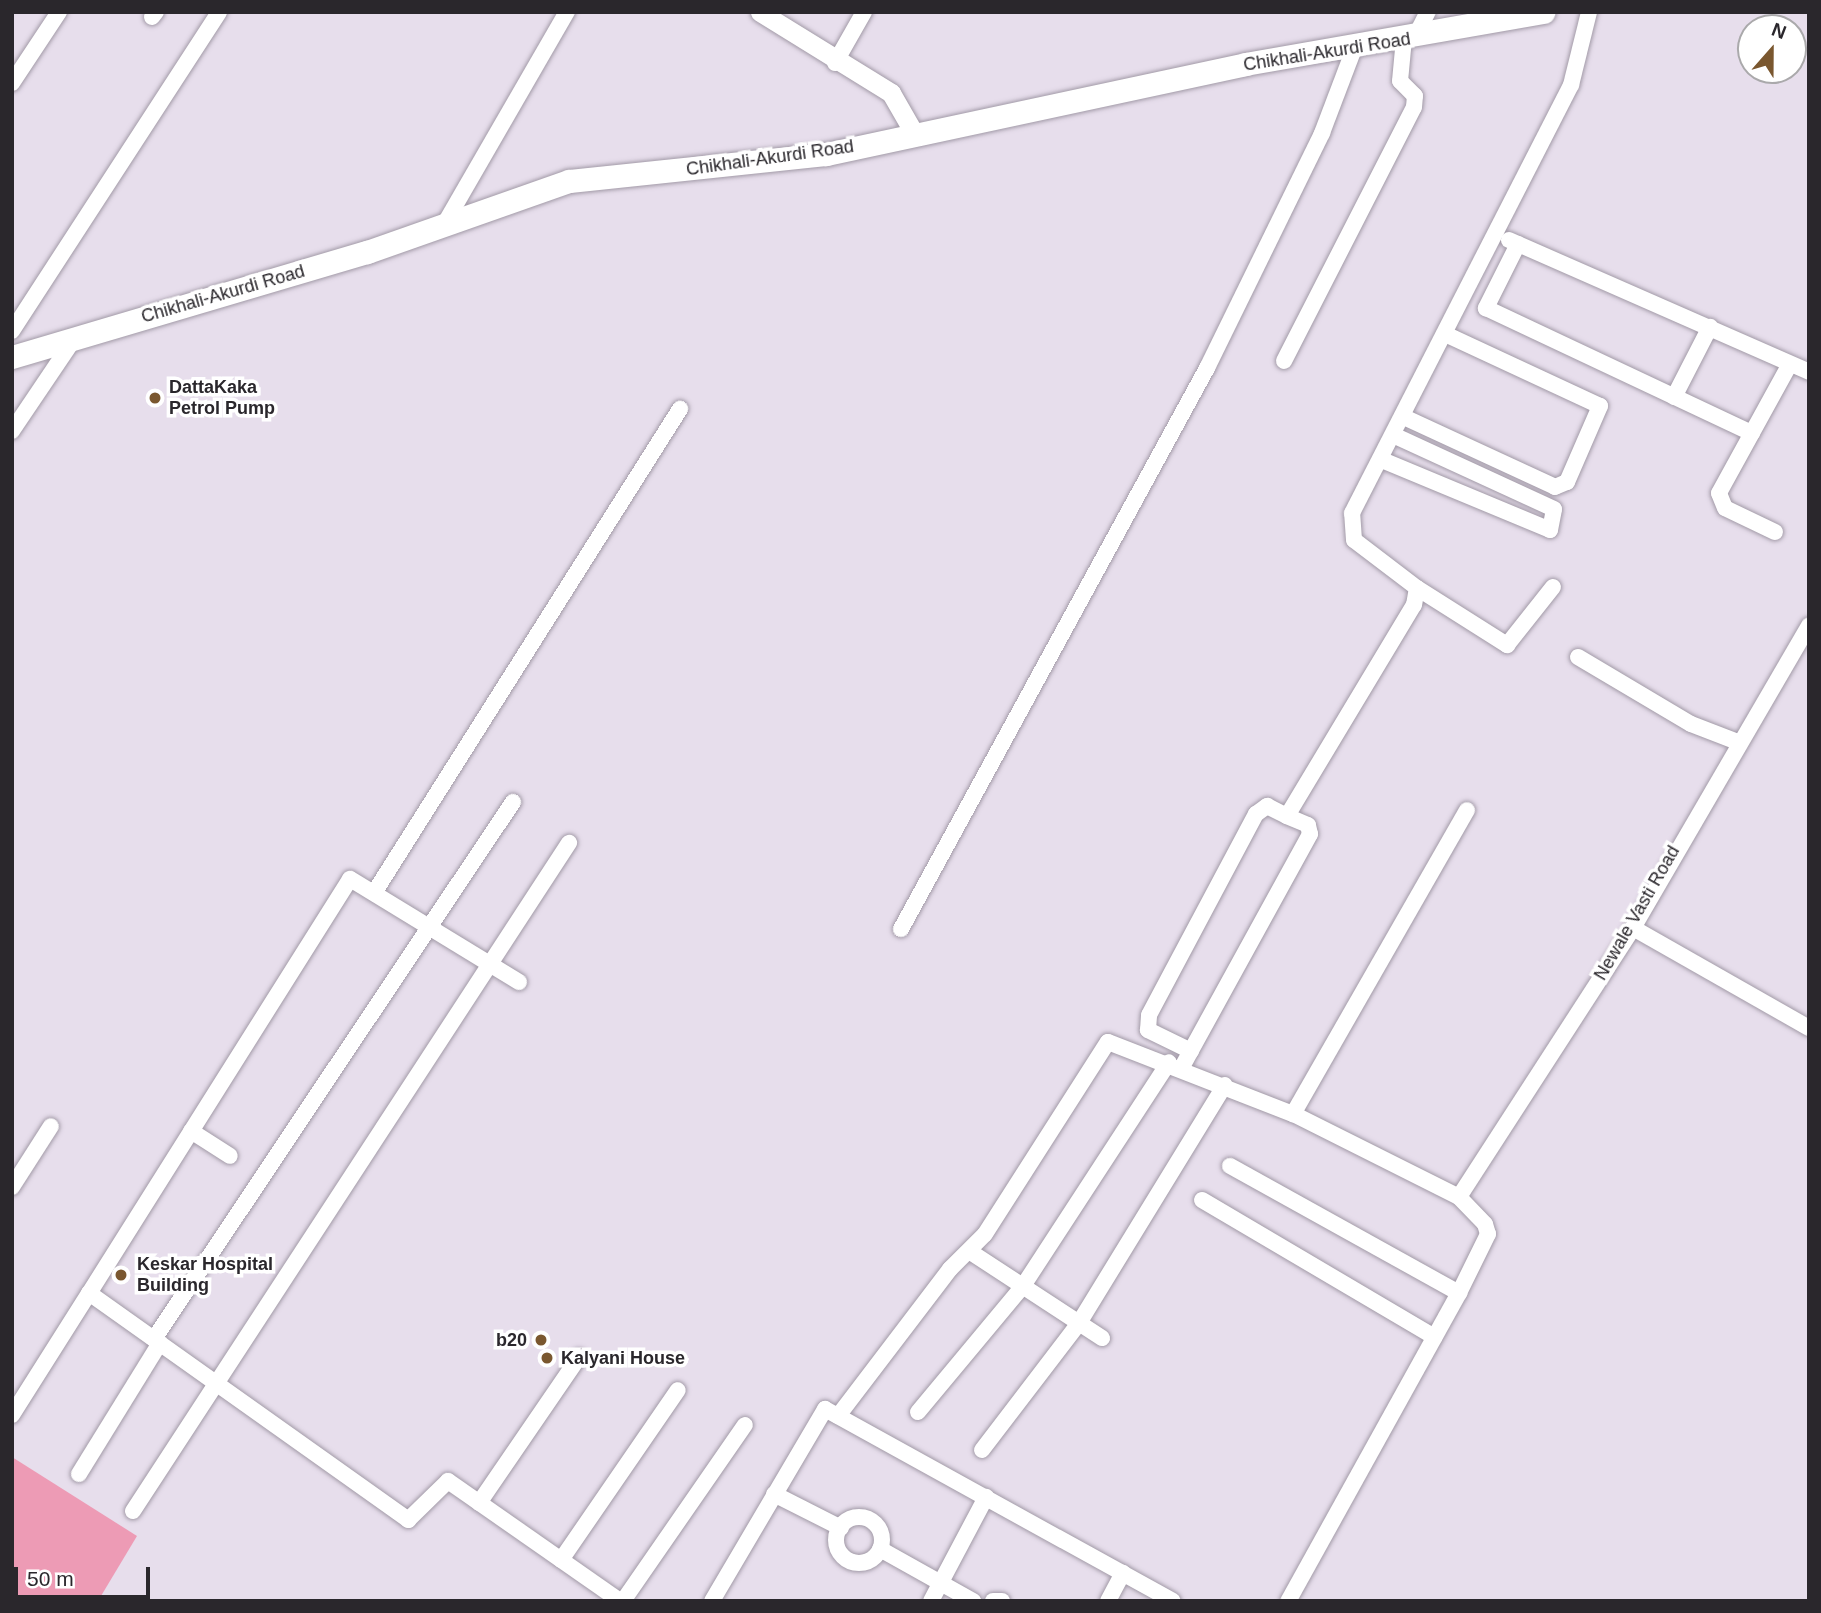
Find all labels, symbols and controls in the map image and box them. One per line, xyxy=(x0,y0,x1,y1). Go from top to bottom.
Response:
north arrow xyxy=(1737,14,1807,84)
text: N xyxy=(1769,19,1789,43)
street label: Chikhali-Akurdi Road xyxy=(1242,28,1412,76)
street label: Chikhali-Akurdi Road xyxy=(685,136,855,180)
street label: Chikhali-Akurdi Road xyxy=(139,260,307,328)
place label: DattaKaka Petrol Pump xyxy=(169,377,275,420)
marker: DattaKaka Petrol Pump xyxy=(147,390,163,406)
street label: Newale Vasti Road xyxy=(1590,842,1684,984)
place label: Keskar Hospital Building xyxy=(137,1254,273,1296)
marker: Keskar Hospital Building xyxy=(111,1265,131,1285)
place label: b20 xyxy=(496,1329,527,1351)
marker: b20 xyxy=(533,1332,549,1348)
place label: Kalyani House xyxy=(561,1347,685,1369)
marker: Kalyani House xyxy=(539,1350,555,1366)
scale bar xyxy=(18,1554,154,1598)
text: 50 m xyxy=(27,1567,74,1590)

